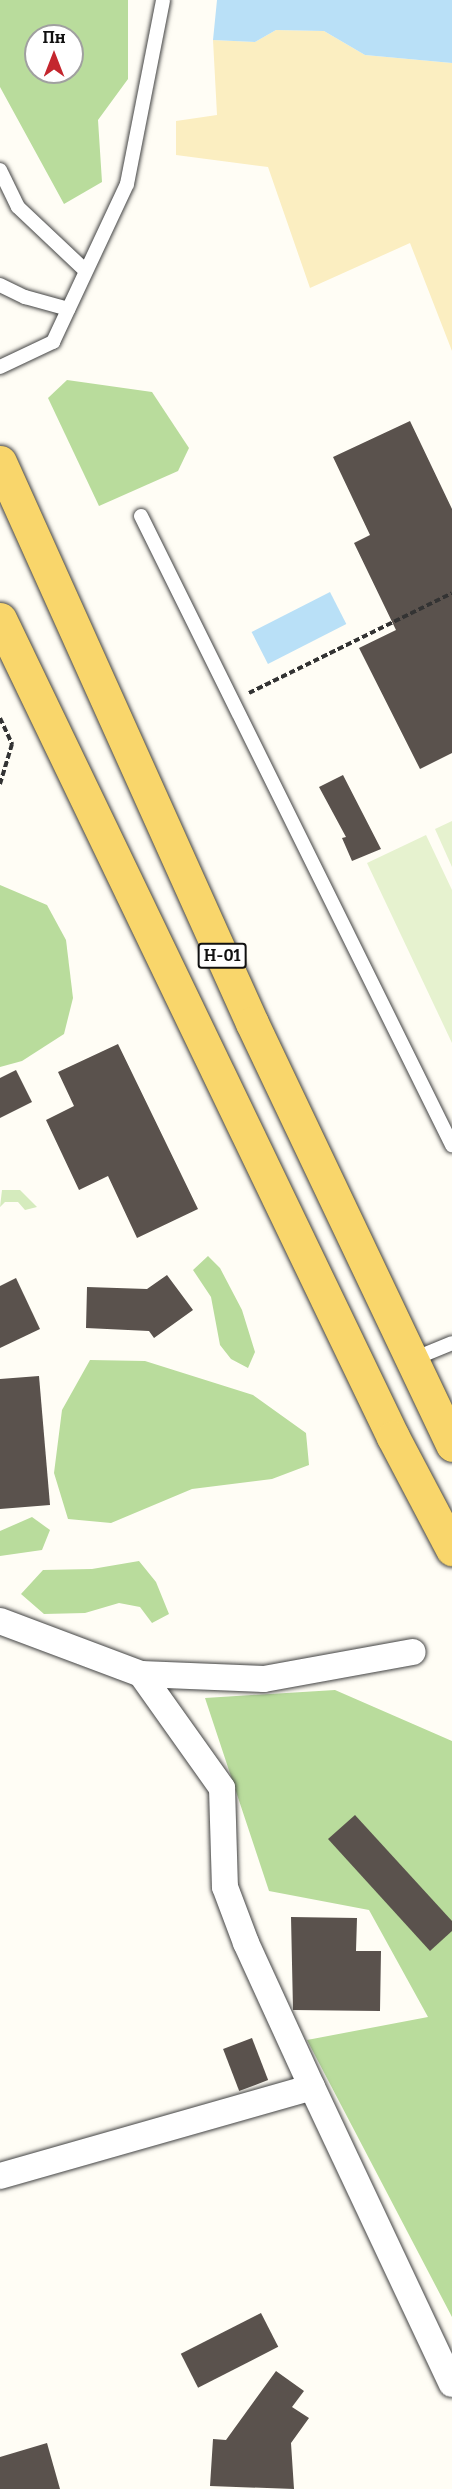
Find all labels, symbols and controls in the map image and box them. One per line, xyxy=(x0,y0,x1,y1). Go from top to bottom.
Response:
north arrow xyxy=(24,24,84,84)
text: Пн xyxy=(42,28,66,47)
road number: Н-01 xyxy=(196,943,248,969)

